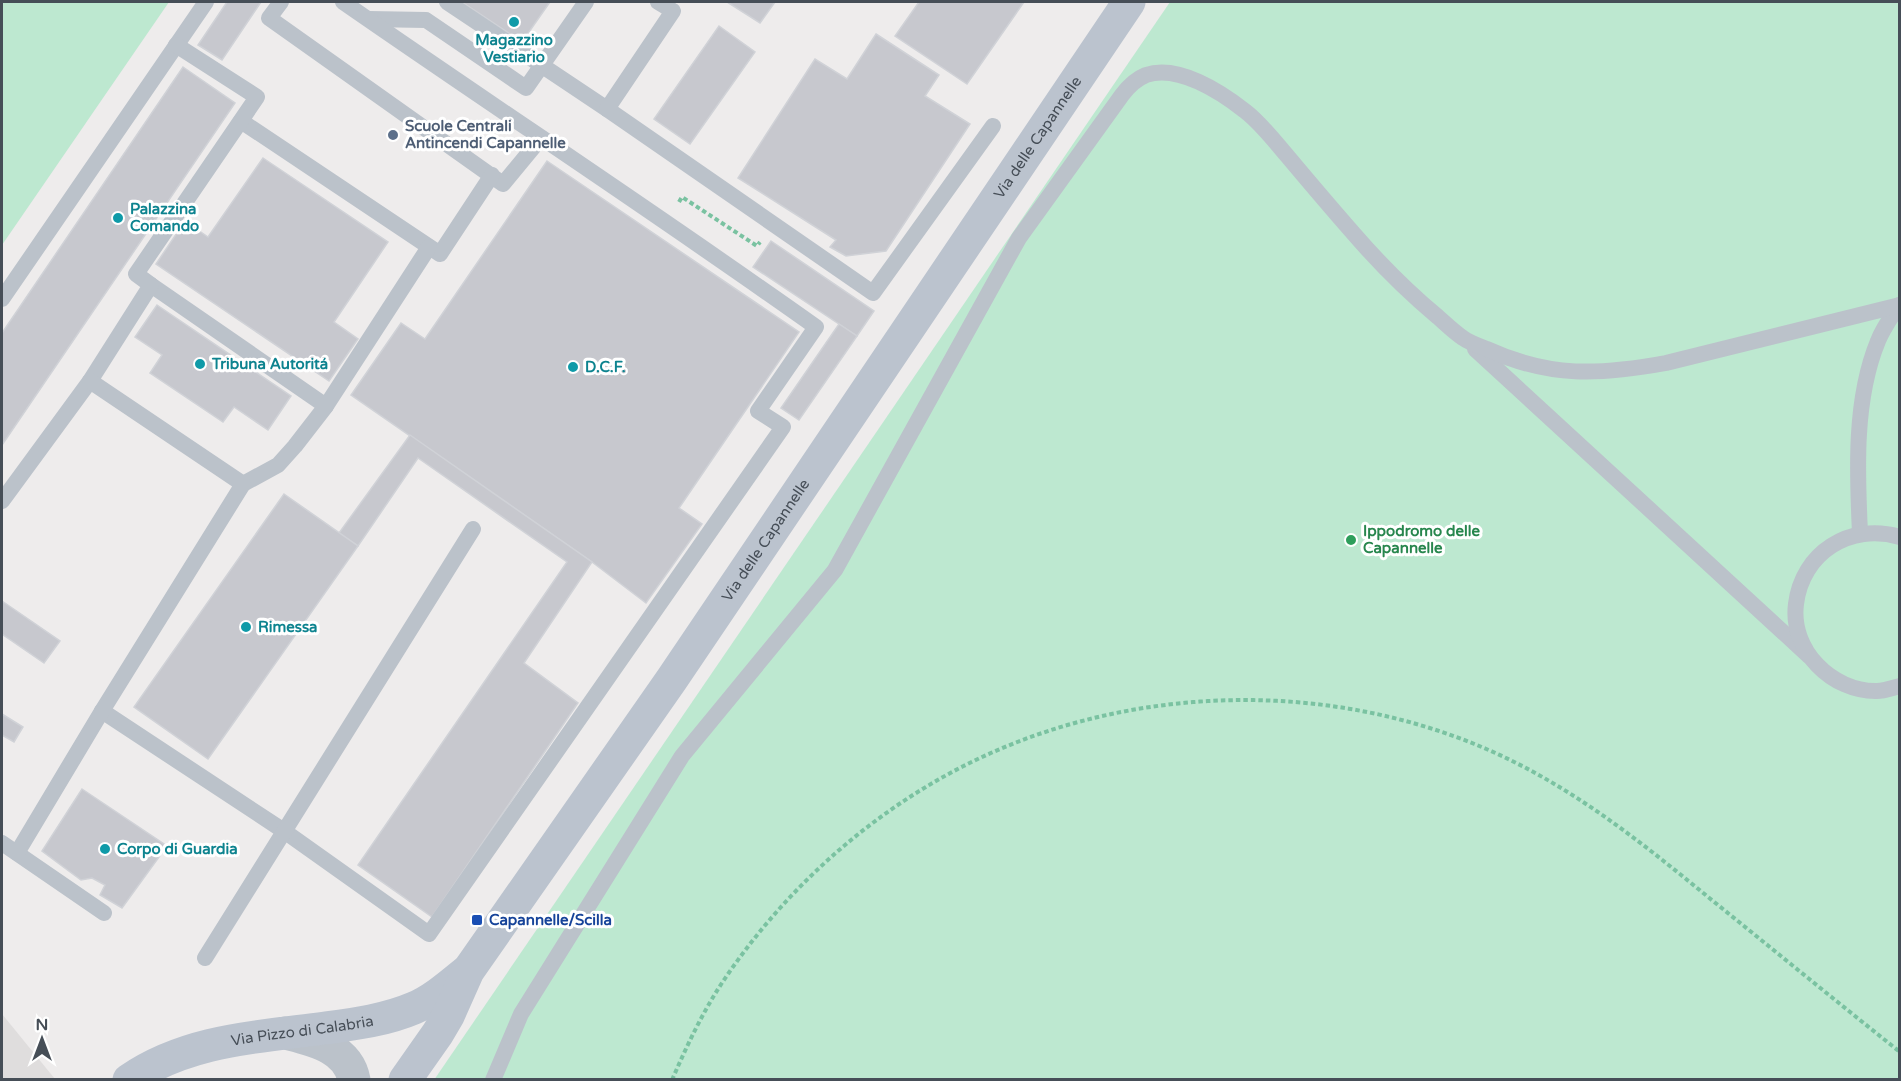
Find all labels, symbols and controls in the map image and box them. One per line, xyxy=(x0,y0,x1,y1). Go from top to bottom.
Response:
marker: Magazzino Vestiario xyxy=(507,15,521,29)
place label: Magazzino Vestiario xyxy=(475,31,553,66)
street label: Via delle Capannelle xyxy=(990,73,1085,202)
place label: Scuole Centrali Antincendi Capannelle xyxy=(405,117,566,153)
marker: Scuole Centrali Antincendi Capannelle xyxy=(386,128,400,142)
place label: Palazzina Comando xyxy=(130,200,199,235)
marker: Palazzina Comando xyxy=(111,211,125,225)
place label: Tribuna Autoritá xyxy=(211,355,328,373)
marker: Tribuna Autoritá xyxy=(193,357,207,371)
place label: D.C.F. xyxy=(585,358,626,376)
marker: D.C.F. xyxy=(566,360,580,374)
street label: Via delle Capannelle xyxy=(718,476,813,605)
place label: Ippodromo delle Capannelle xyxy=(1363,522,1480,558)
marker: Ippodromo delle Capannelle xyxy=(1344,533,1358,547)
place label: Rimessa xyxy=(258,618,318,636)
marker: Rimessa xyxy=(239,620,253,634)
place label: Corpo di Guardia xyxy=(117,840,238,859)
marker: Corpo di Guardia xyxy=(98,842,112,856)
place label: Capannelle/Scilla xyxy=(489,911,612,930)
marker: Capannelle/Scilla xyxy=(470,913,484,927)
north arrow xyxy=(12,1009,72,1069)
street label: Via Pizzo di Calabria xyxy=(230,1012,375,1050)
text: N xyxy=(36,1015,48,1035)

